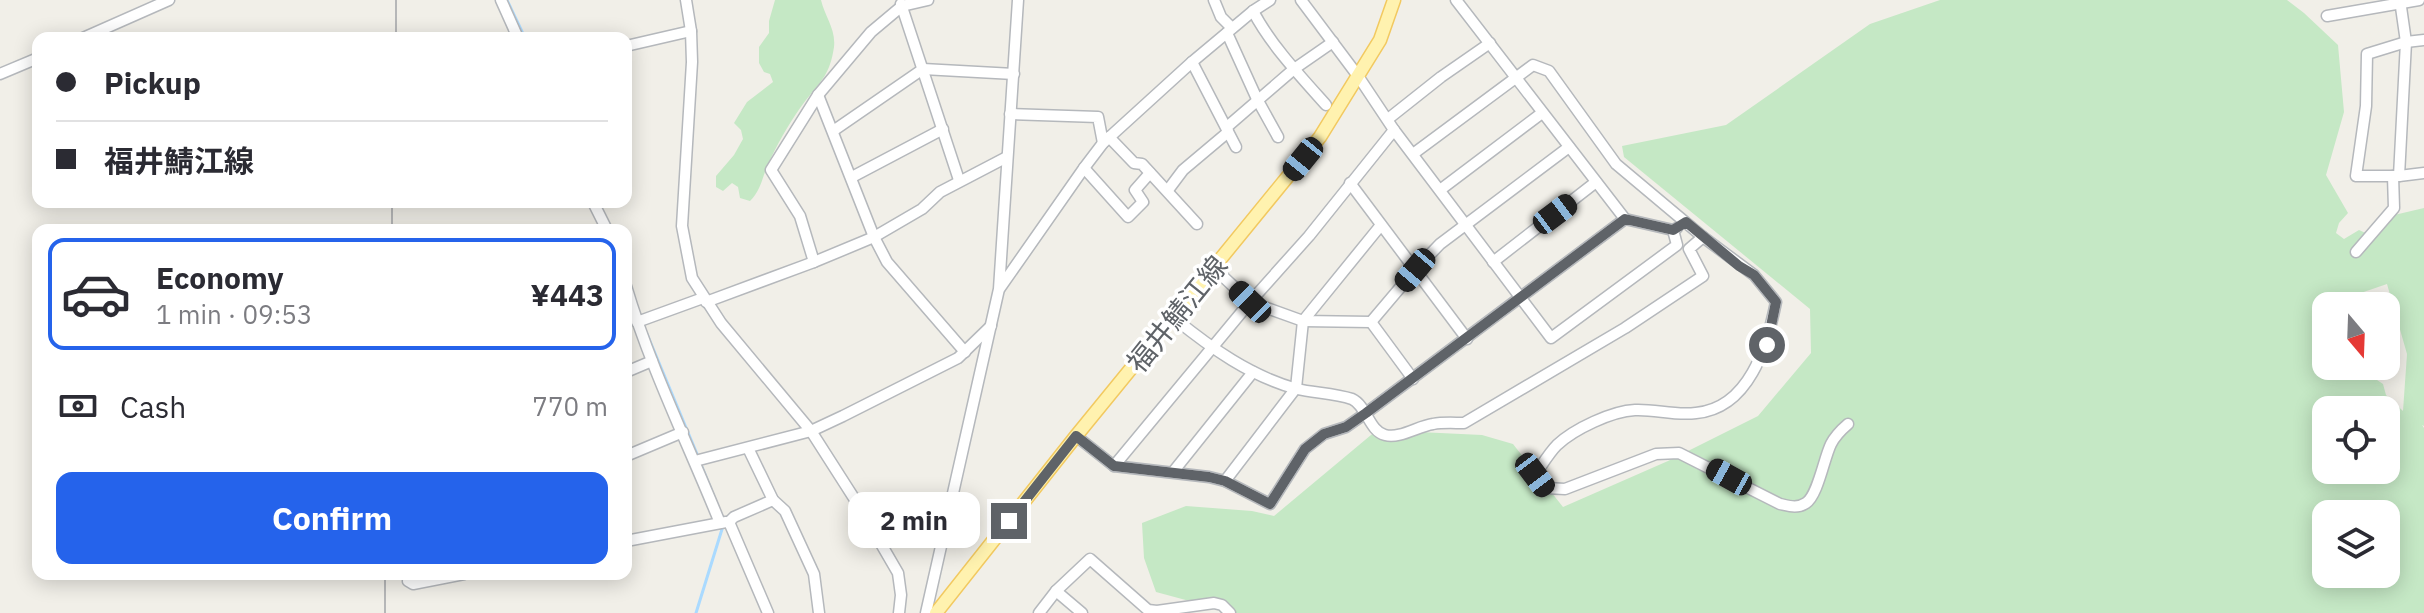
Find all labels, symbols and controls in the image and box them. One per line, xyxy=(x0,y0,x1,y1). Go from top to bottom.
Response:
text: Pickup xyxy=(104,63,201,102)
car xyxy=(1279,133,1327,185)
text: 福井鯖江線 xyxy=(104,141,254,180)
car xyxy=(1529,190,1581,238)
car xyxy=(1390,244,1440,296)
street label: 福井鯖江線 xyxy=(1118,248,1235,380)
icon: car xyxy=(60,258,132,330)
text: Economy xyxy=(156,258,284,297)
text: ¥443 xyxy=(531,275,604,314)
car xyxy=(1224,277,1276,327)
north arrow xyxy=(2312,292,2400,380)
map controls xyxy=(2312,292,2400,588)
text: 1 min · 09:53 xyxy=(156,297,312,331)
route start xyxy=(1749,327,1785,363)
icon: cash xyxy=(56,384,100,428)
text: Cash xyxy=(120,387,186,426)
text: 770 m xyxy=(532,389,608,423)
button: locate xyxy=(2312,396,2400,484)
car xyxy=(1511,449,1559,501)
car xyxy=(1702,455,1756,499)
button: Confirm xyxy=(56,472,608,564)
callout: 2 min xyxy=(849,493,981,549)
button: layers xyxy=(2312,500,2400,588)
text: 2 min xyxy=(880,503,948,537)
route end xyxy=(991,503,1027,539)

